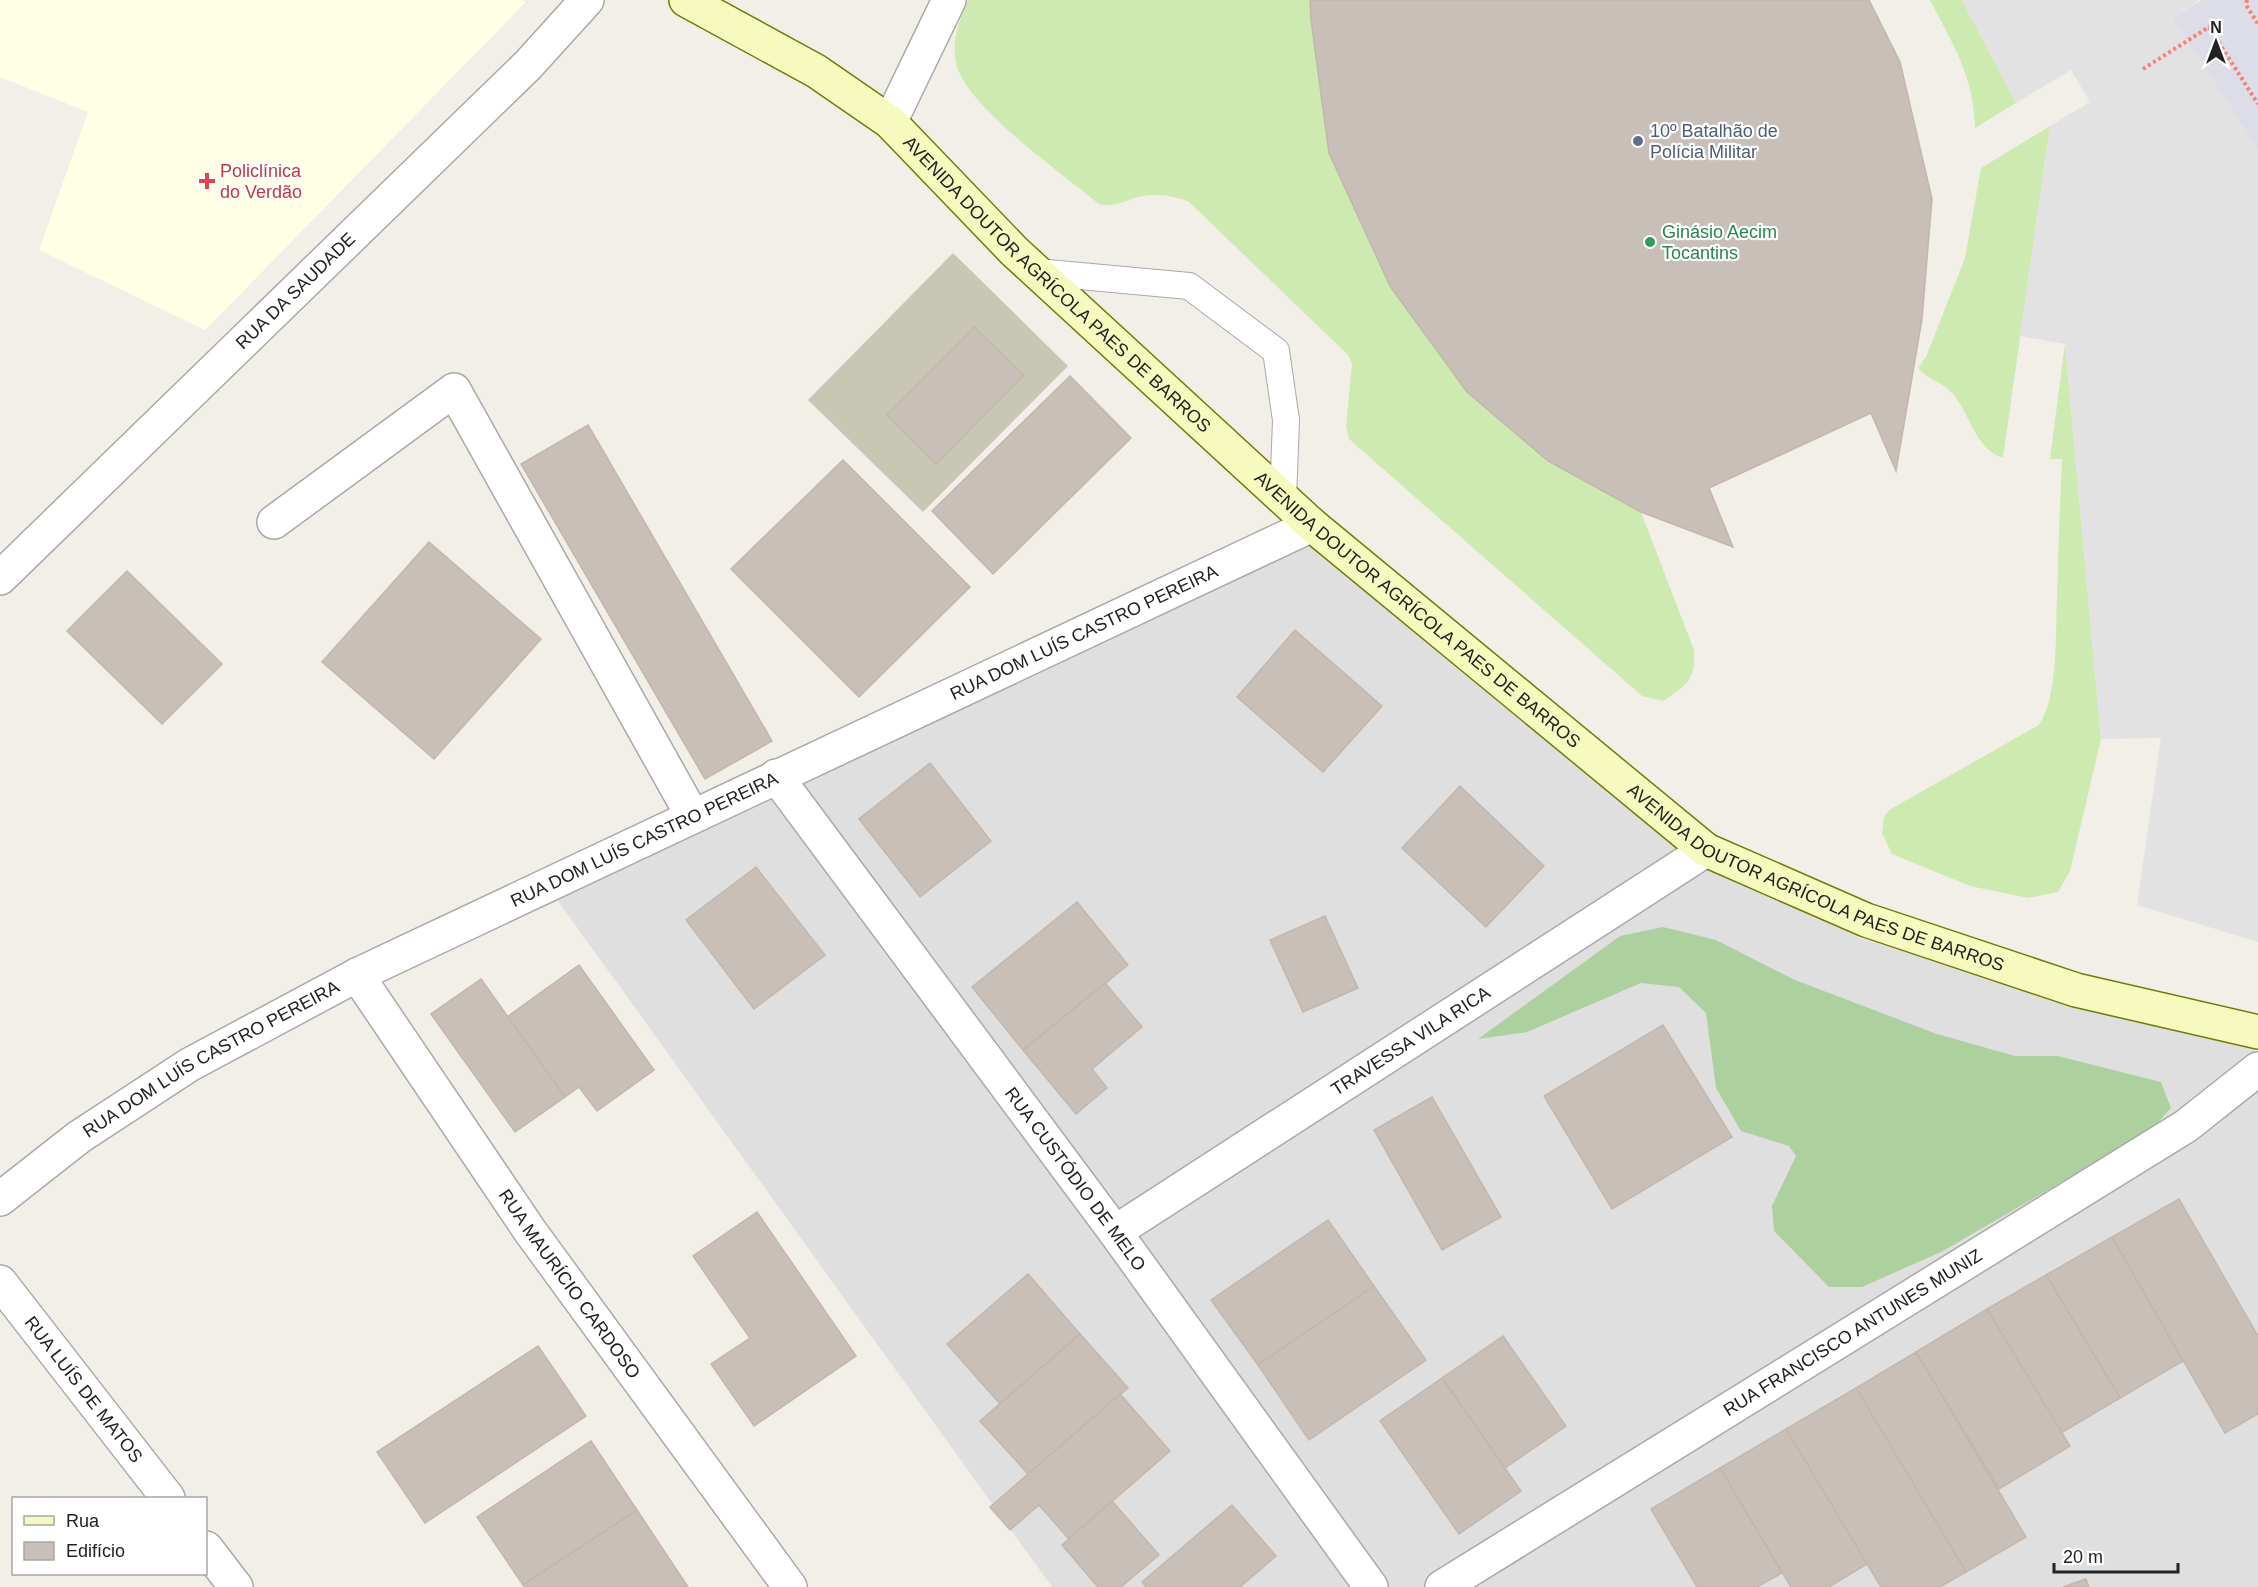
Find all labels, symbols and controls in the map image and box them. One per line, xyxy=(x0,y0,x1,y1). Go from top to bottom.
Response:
north arrow xyxy=(2186,12,2246,72)
text: N xyxy=(2210,19,2222,36)
place label: 10º Batalhão de Polícia Militar xyxy=(1650,121,1778,162)
street label: AVENIDA DOUTOR AGRÍCOLA PAES DE BARROS xyxy=(899,132,1215,437)
marker: 10º Batalhão de Polícia Militar xyxy=(1631,134,1645,148)
place label: Policlínica do Verdão xyxy=(220,161,302,202)
marker: Policlínica do Verdão xyxy=(198,172,216,190)
place label: Ginásio Aecim Tocantins xyxy=(1662,222,1777,263)
street label: RUA DA SAUDADE xyxy=(232,229,359,353)
marker: Ginásio Aecim Tocantins xyxy=(1643,235,1657,249)
street label: AVENIDA DOUTOR AGRÍCOLA PAES DE BARROS xyxy=(1251,468,1584,752)
street label: RUA DOM LUÍS CASTRO PEREIRA xyxy=(947,561,1221,704)
street label: RUA DOM LUÍS CASTRO PEREIRA xyxy=(507,768,781,911)
street label: AVENIDA DOUTOR AGRÍCOLA PAES DE BARROS xyxy=(1623,779,2007,975)
street label: RUA DOM LUÍS CASTRO PEREIRA xyxy=(79,977,342,1142)
street label: TRAVESSA VILA RICA xyxy=(1328,982,1494,1099)
street label: RUA CUSTÓDIO DE MELO xyxy=(1001,1083,1150,1275)
street label: RUA MAURÍCIO CARDOSO xyxy=(495,1186,644,1382)
street label: RUA FRANCISCO ANTUNES MUNIZ xyxy=(1720,1245,1985,1420)
street label: RUA LUÍS DE MATOS xyxy=(21,1312,146,1466)
legend xyxy=(12,1497,207,1575)
text: Rua xyxy=(66,1511,100,1531)
scale bar xyxy=(2054,1536,2178,1574)
text: Edifício xyxy=(66,1541,125,1561)
text: 20 m xyxy=(2063,1547,2103,1567)

